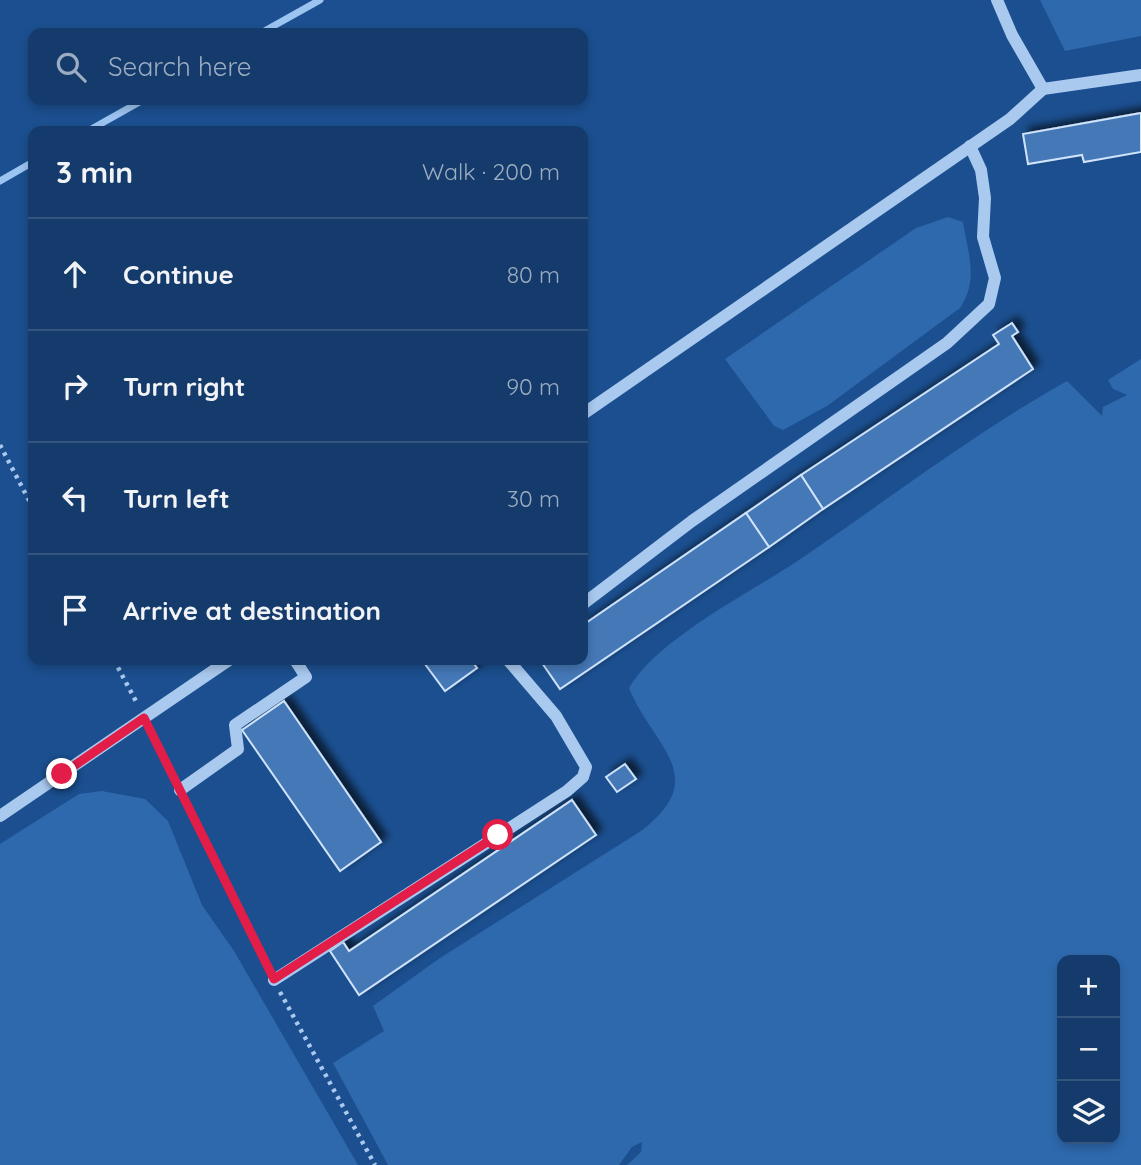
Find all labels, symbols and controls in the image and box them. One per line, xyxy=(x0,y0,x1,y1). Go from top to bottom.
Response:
search box xyxy=(28,28,588,105)
icon: search xyxy=(52,48,90,86)
text: Search here xyxy=(108,50,252,83)
text: 3 min xyxy=(56,153,133,191)
text: Walk · 200 m xyxy=(422,157,560,186)
icon: ahead xyxy=(56,255,94,293)
text: Continue xyxy=(123,258,234,291)
text: 80 m xyxy=(507,260,560,289)
icon: right xyxy=(56,367,94,405)
text: Turn right xyxy=(123,370,245,403)
text: 90 m xyxy=(506,372,560,401)
icon: left xyxy=(56,479,94,517)
text: Turn left xyxy=(123,482,230,515)
text: 30 m xyxy=(507,484,560,513)
icon: arrive xyxy=(56,591,94,629)
text: Arrive at destination xyxy=(123,594,381,627)
route end xyxy=(46,758,77,789)
route start xyxy=(482,819,513,850)
map controls xyxy=(1057,955,1120,1144)
button: + xyxy=(1057,955,1120,1018)
button: − xyxy=(1057,1018,1120,1081)
button: layers xyxy=(1057,1081,1120,1144)

